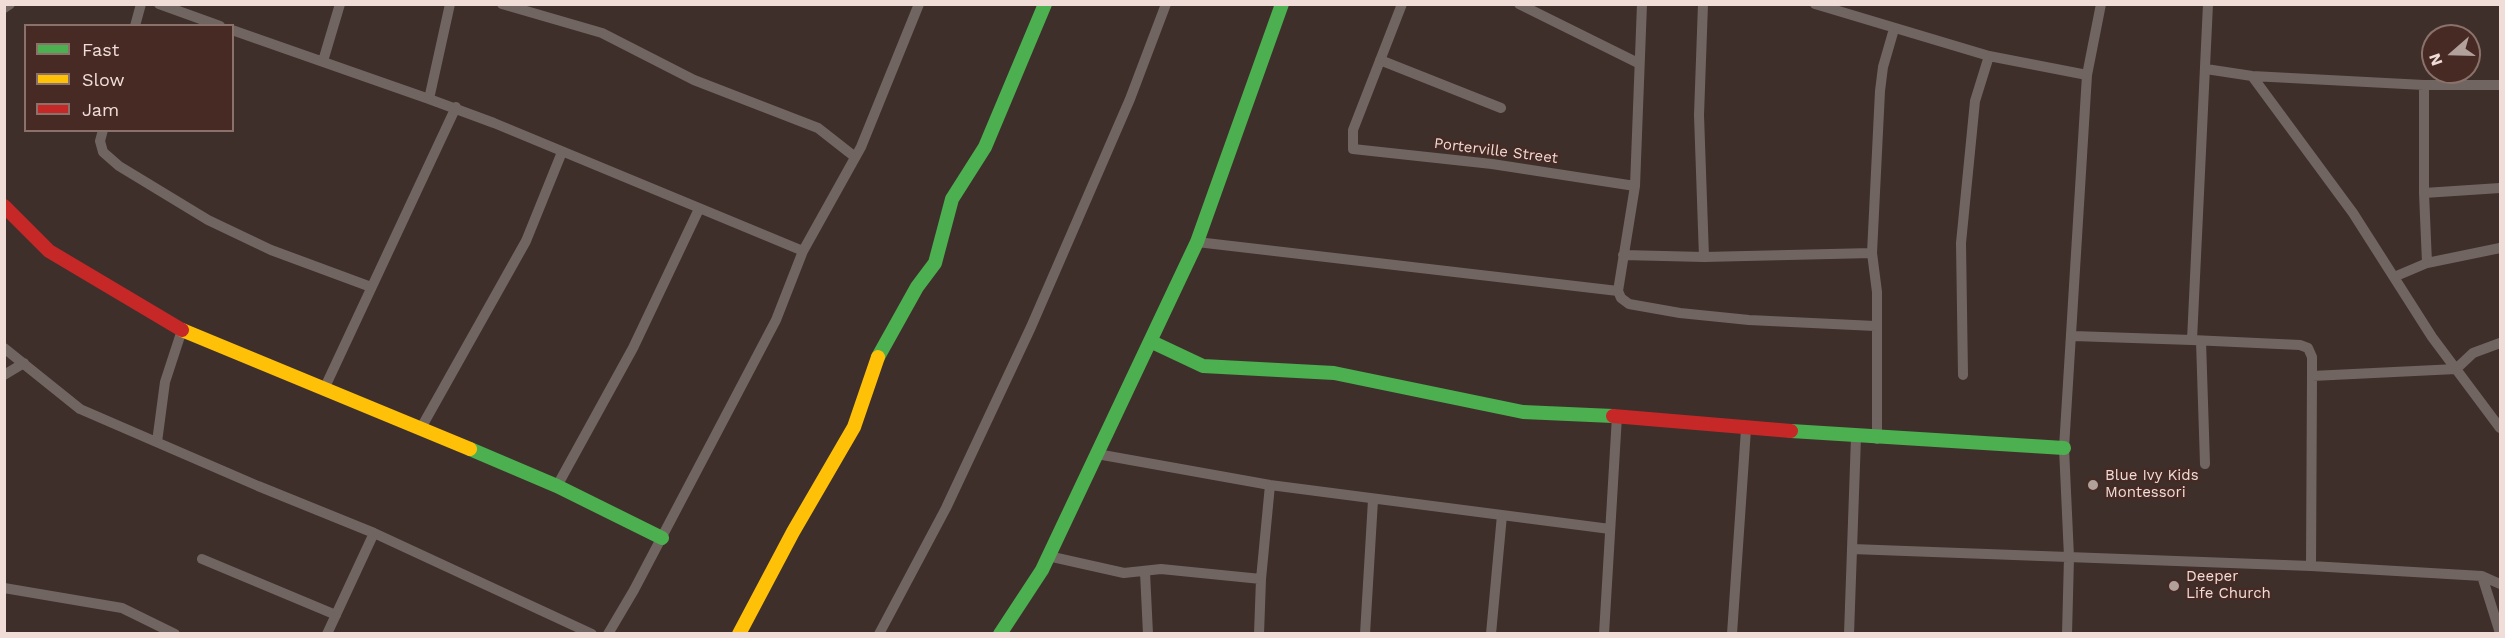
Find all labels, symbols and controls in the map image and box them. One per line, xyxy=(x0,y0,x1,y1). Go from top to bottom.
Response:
legend xyxy=(24,24,234,132)
north arrow xyxy=(2421,24,2481,84)
text: Fast xyxy=(82,39,119,60)
text: N xyxy=(2425,51,2446,68)
text: Slow xyxy=(82,69,125,90)
text: Jam xyxy=(82,99,119,120)
street label: Porterville Street xyxy=(1433,134,1559,168)
place label: Blue Ivy Kids Montessori xyxy=(2105,467,2199,502)
marker: Blue Ivy Kids Montessori xyxy=(2086,478,2100,492)
place label: Deeper Life Church xyxy=(2186,568,2271,603)
marker: Deeper Life Church xyxy=(2167,579,2181,593)

